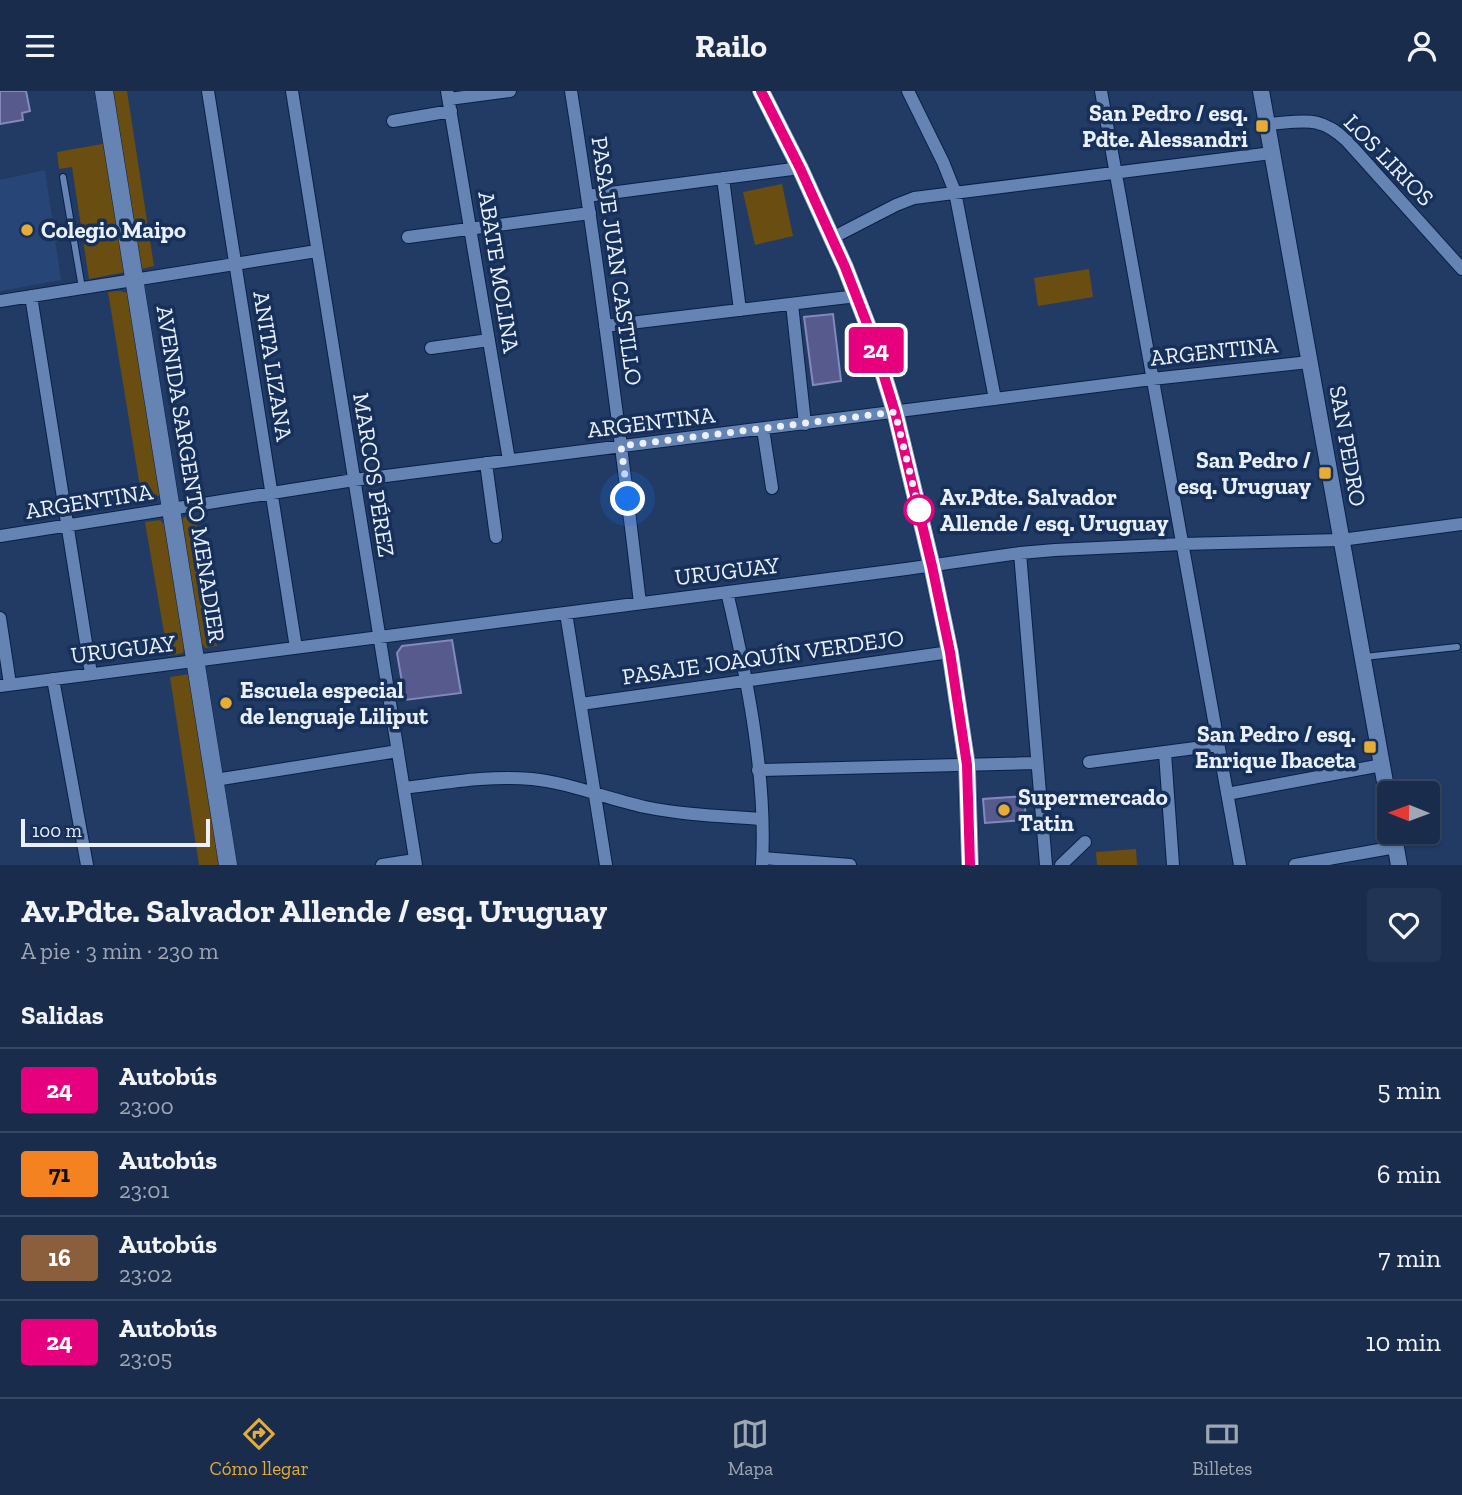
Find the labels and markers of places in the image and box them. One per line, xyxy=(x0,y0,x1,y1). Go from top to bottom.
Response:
place label: San Pedro / esq. Pdte. Alessandri xyxy=(1082,99,1248,153)
marker: San Pedro / esq. Pdte. Alessandri xyxy=(1254,118,1270,134)
place label: Colegio Maipo xyxy=(41,216,186,244)
marker: Colegio Maipo xyxy=(19,222,35,238)
place label: San Pedro / esq. Uruguay xyxy=(1178,446,1312,500)
marker: San Pedro / esq. Uruguay xyxy=(1317,465,1333,481)
place label: Av.Pdte. Salvador Allende / esq. Uruguay xyxy=(940,483,1169,537)
marker: Av.Pdte. Salvador Allende / esq. Uruguay xyxy=(904,495,934,525)
place label: Escuela especial de lenguaje Liliput xyxy=(240,676,429,730)
marker: Escuela especial de lenguaje Liliput xyxy=(218,695,234,711)
place label: San Pedro / esq. Enrique Ibaceta xyxy=(1195,720,1356,774)
marker: San Pedro / esq. Enrique Ibaceta xyxy=(1362,739,1378,755)
place label: Supermercado Tatin xyxy=(1018,783,1168,837)
marker: Supermercado Tatin xyxy=(996,802,1012,818)

